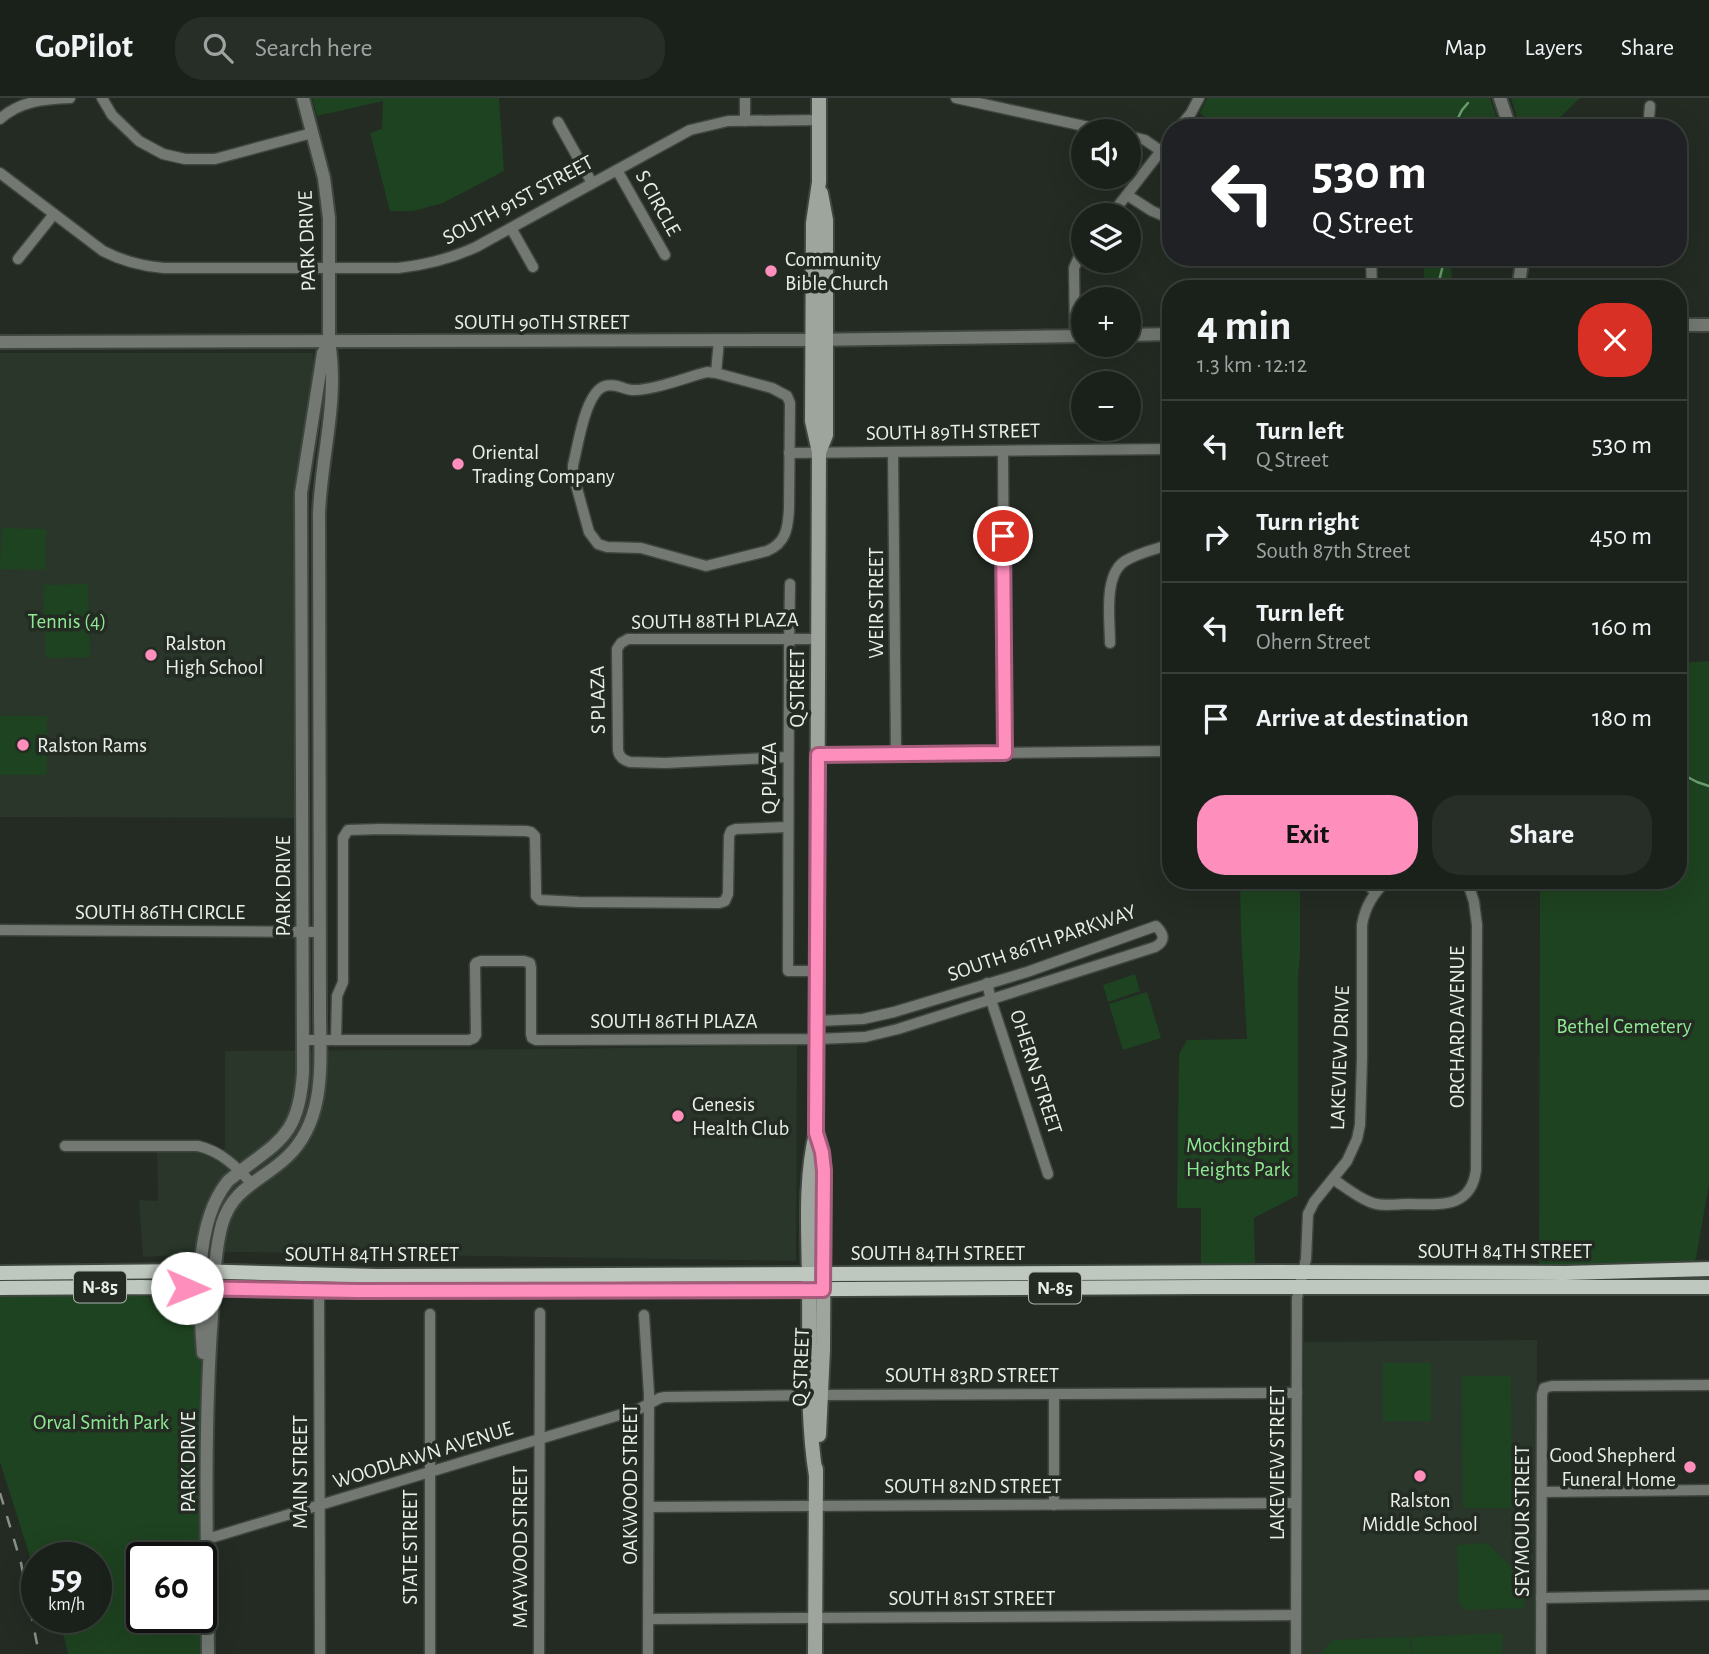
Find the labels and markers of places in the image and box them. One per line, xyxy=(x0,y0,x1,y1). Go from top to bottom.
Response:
place label: Community Bible Church xyxy=(785,249,889,294)
marker: Community Bible Church xyxy=(763,263,779,279)
place label: Oriental Trading Company xyxy=(472,442,615,487)
marker: Oriental Trading Company xyxy=(450,456,466,472)
pin xyxy=(973,506,1033,566)
place label: Ralston High School xyxy=(165,633,263,678)
marker: Ralston High School xyxy=(143,647,159,663)
place label: Ralston Rams xyxy=(37,735,147,756)
marker: Ralston Rams xyxy=(15,737,31,753)
place label: Genesis Health Club xyxy=(692,1094,789,1139)
marker: Genesis Health Club xyxy=(670,1108,686,1124)
place label: Good Shepherd Funeral Home xyxy=(1550,1445,1676,1490)
marker: Good Shepherd Funeral Home xyxy=(1682,1459,1698,1475)
marker: Ralston Middle School xyxy=(1412,1468,1428,1484)
place label: Ralston Middle School xyxy=(1362,1490,1478,1535)

